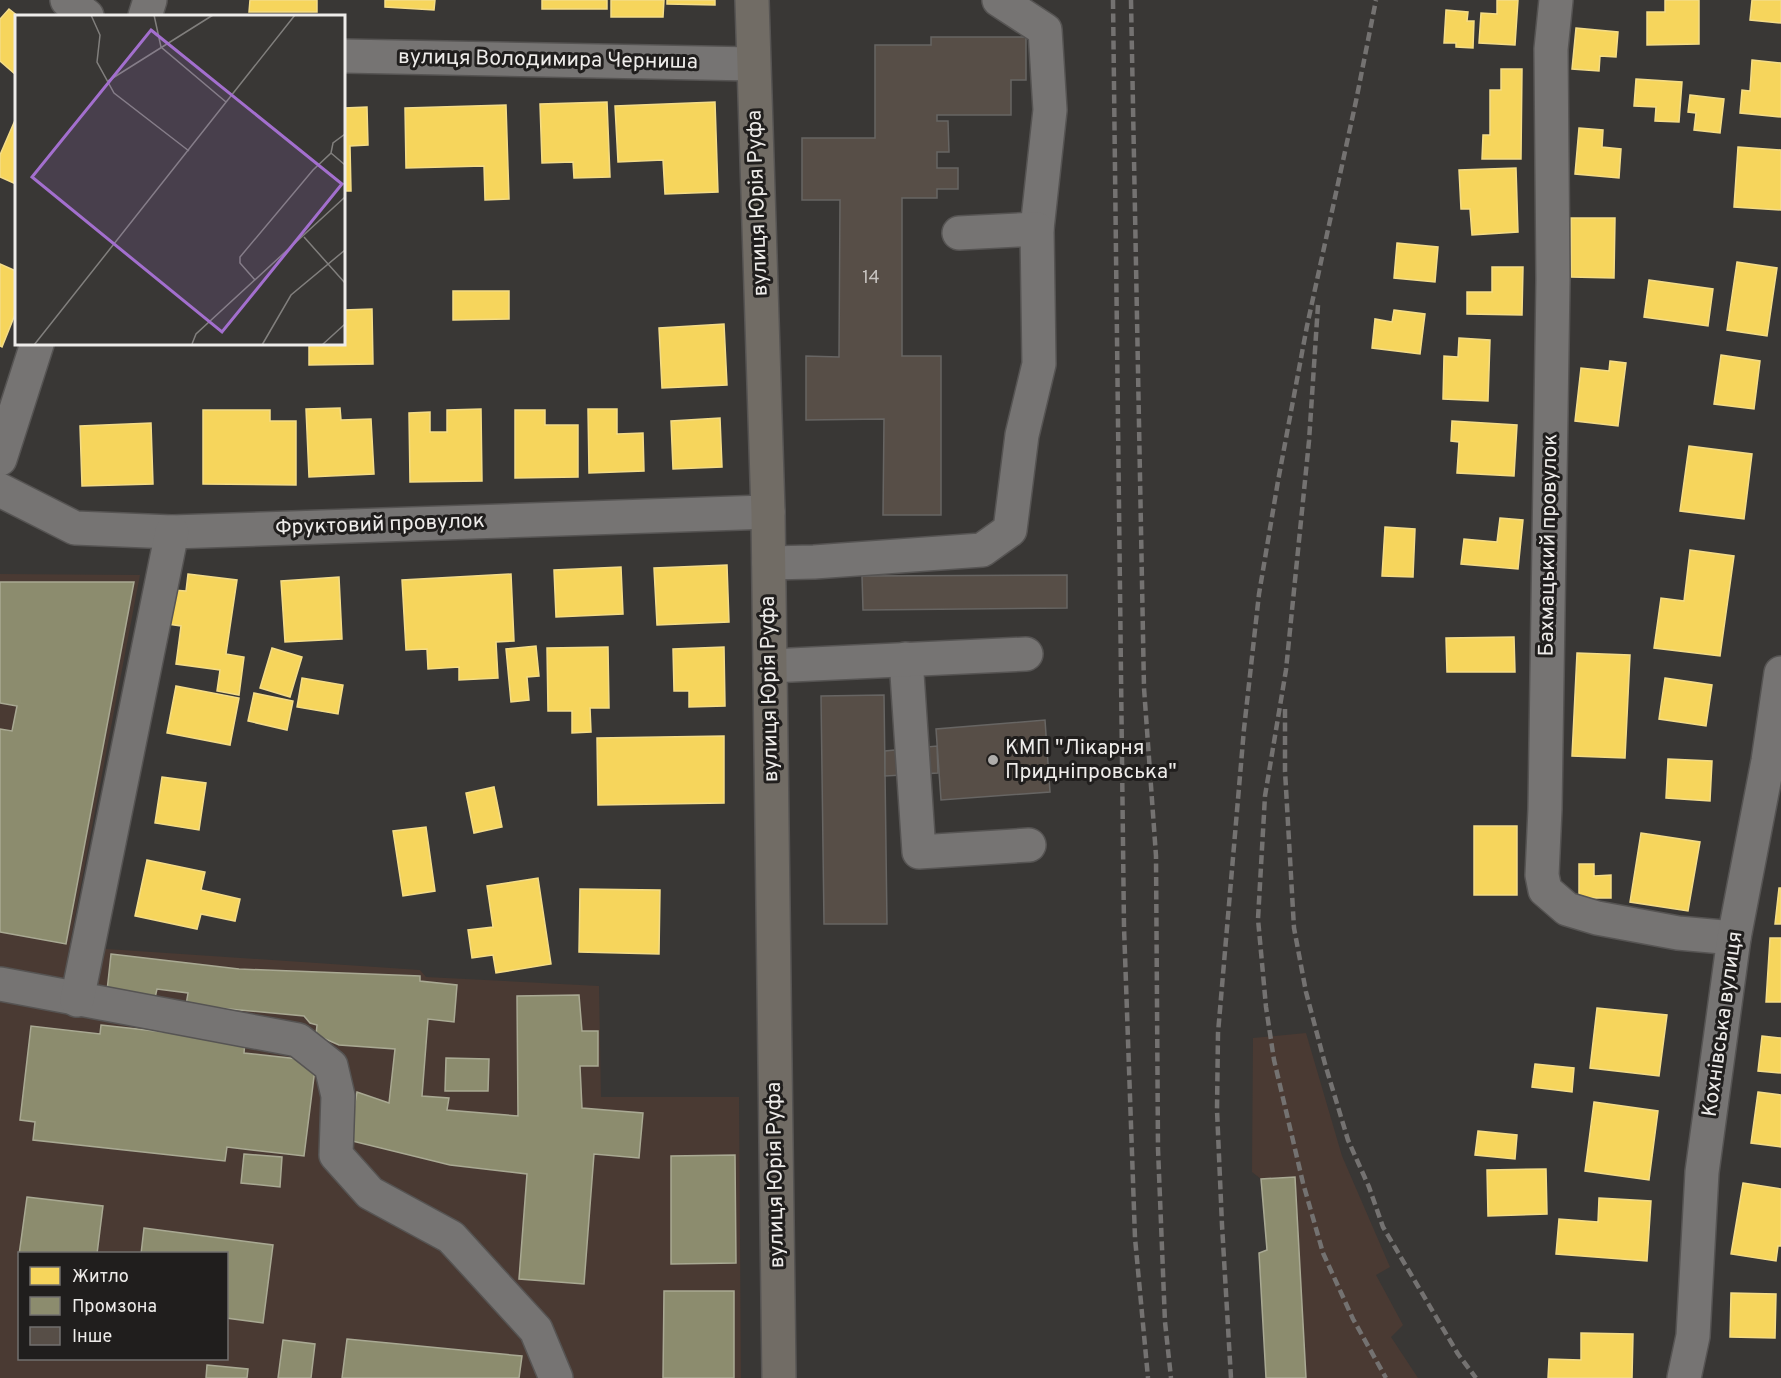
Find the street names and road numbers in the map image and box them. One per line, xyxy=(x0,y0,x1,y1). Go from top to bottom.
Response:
street label: вулиця Володимира Черниша xyxy=(398,44,698,76)
street label: вулиця Юрія Руфа xyxy=(741,109,775,297)
street label: Бахмацький провулок xyxy=(1534,433,1564,657)
street label: Фруктовий провулок xyxy=(275,508,485,542)
street label: вулиця Юрія Руфа xyxy=(755,596,785,782)
street label: Кохнівська вулиця xyxy=(1697,929,1749,1119)
street label: вулиця Юрія Руфа xyxy=(761,1082,791,1268)

